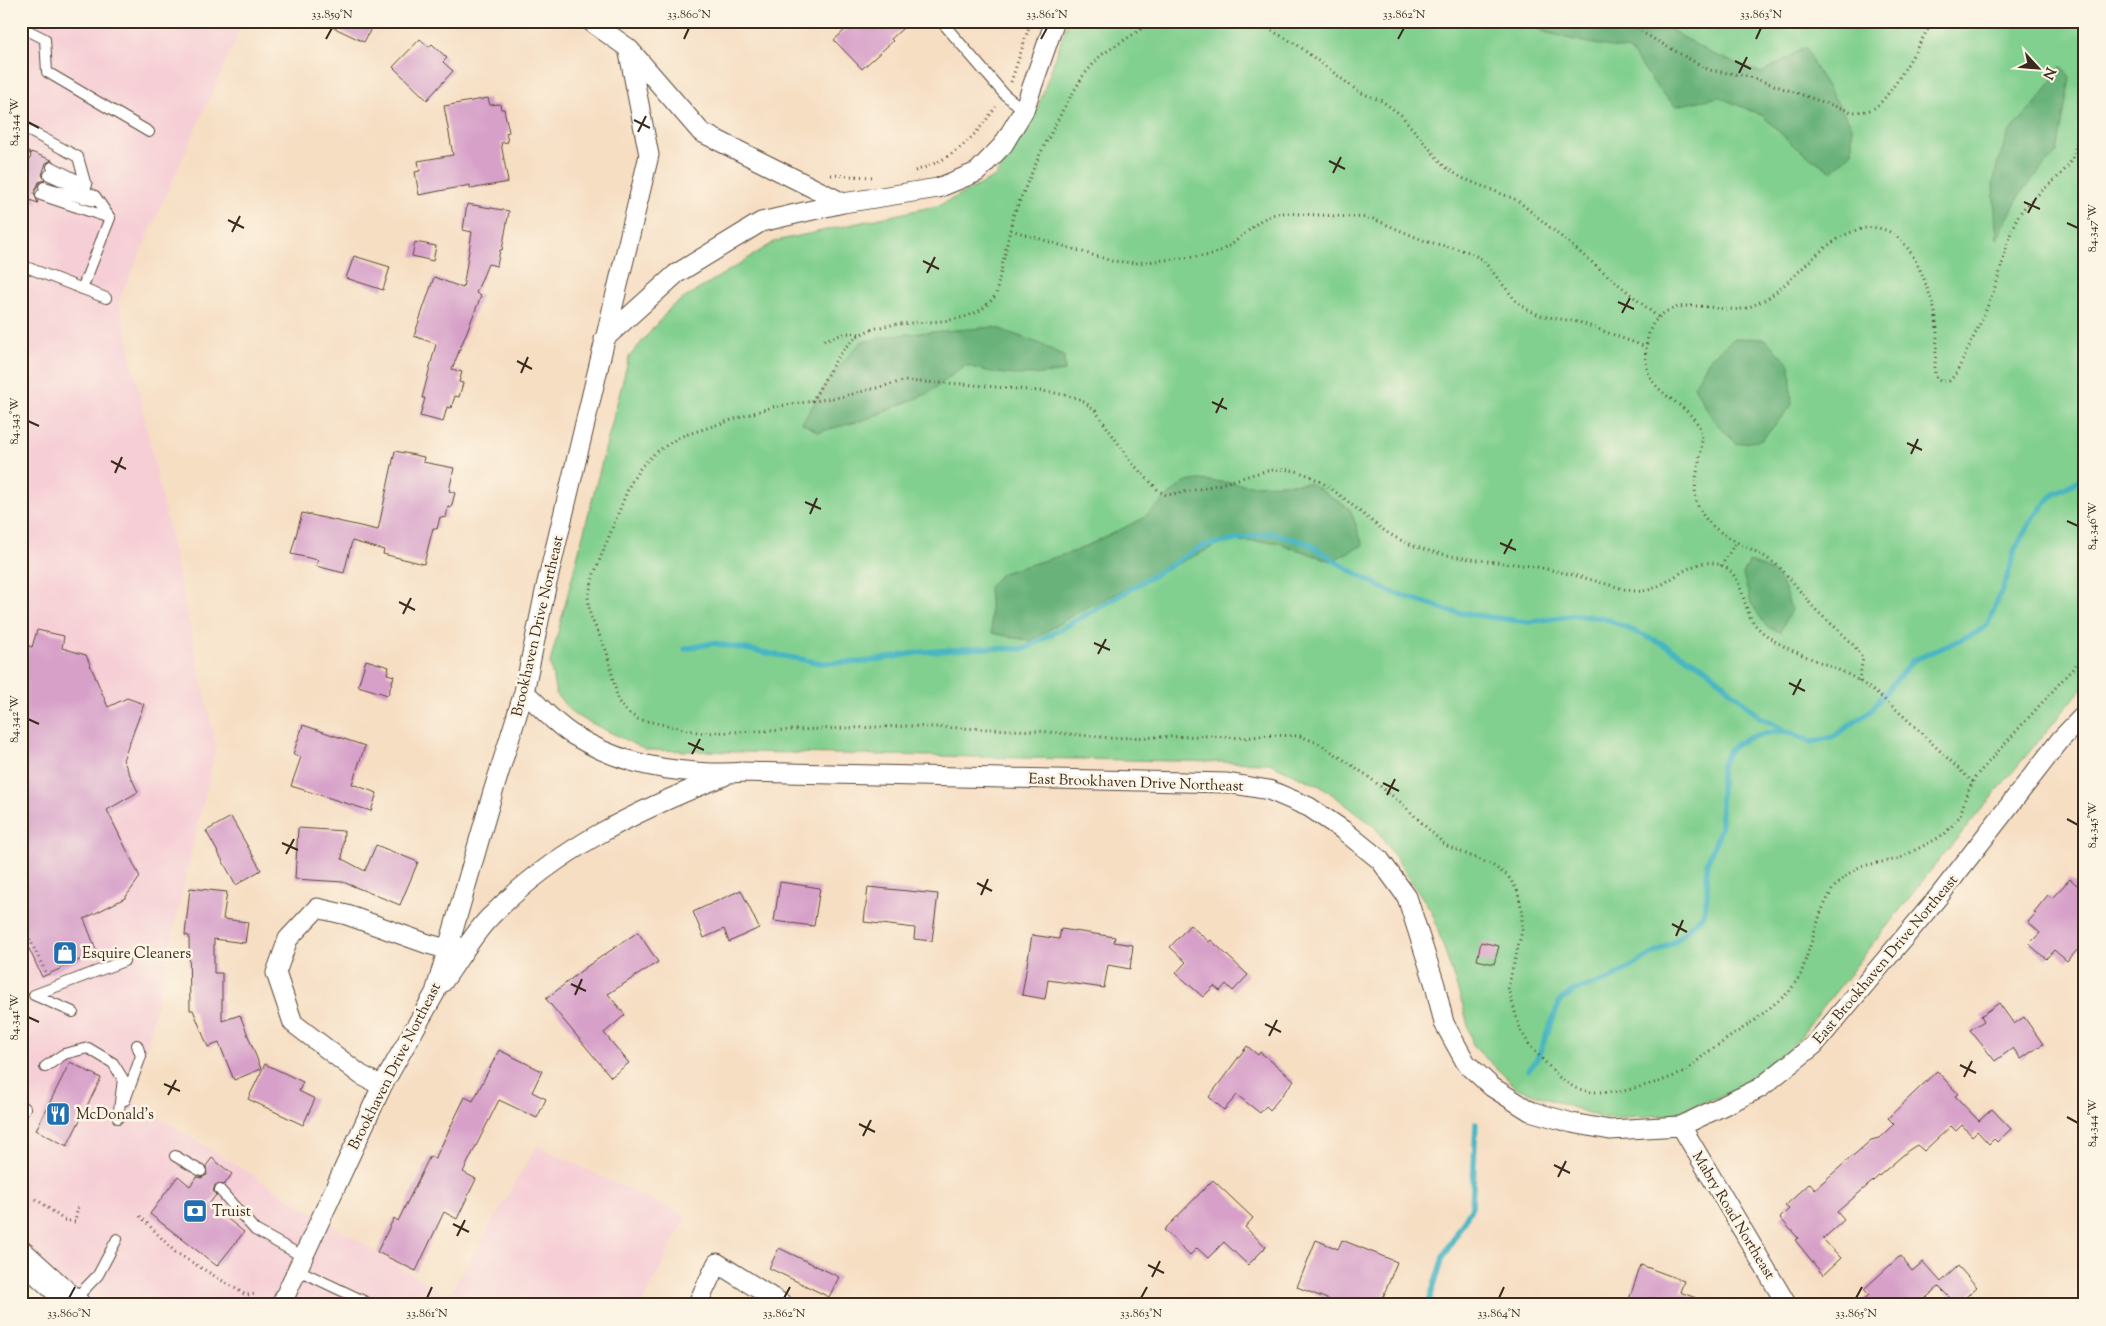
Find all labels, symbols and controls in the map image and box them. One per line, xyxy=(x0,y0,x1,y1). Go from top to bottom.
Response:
text: 33.859°N xyxy=(311,6,353,24)
text: 33.860°N xyxy=(667,6,711,24)
text: 33.861°N xyxy=(1026,6,1068,24)
text: 33.862°N xyxy=(1383,6,1426,24)
text: 33.863°N xyxy=(1740,6,1782,24)
north arrow xyxy=(2014,42,2064,92)
text: N xyxy=(2036,63,2059,82)
text: 84.344°W xyxy=(6,97,24,146)
text: 84.347°W xyxy=(2084,203,2102,252)
text: 84.343°W xyxy=(6,397,24,445)
text: 84.346°W xyxy=(2084,501,2102,550)
street label: Brookhaven Drive Northeast xyxy=(507,534,570,719)
text: 84.342°W xyxy=(6,694,24,743)
street label: East Brookhaven Drive Northeast xyxy=(1028,769,1244,798)
text: 84.345°W xyxy=(2084,801,2102,848)
street label: East Brookhaven Drive Northeast xyxy=(1809,871,1963,1049)
shop icon: Esquire Cleaners xyxy=(52,940,78,966)
place label: Esquire Cleaners xyxy=(82,944,191,965)
street label: Brookhaven Drive Northeast xyxy=(344,979,447,1154)
text: 84.341°W xyxy=(6,993,24,1040)
text: 84.344°W xyxy=(2084,1098,2102,1147)
restaurant icon: McDonald's xyxy=(45,1101,71,1127)
place label: McDonald's xyxy=(76,1105,154,1126)
street label: Mabry Road Northeast xyxy=(1686,1148,1779,1284)
bank icon: Truist xyxy=(182,1198,208,1224)
place label: Truist xyxy=(212,1202,251,1223)
text: 33.860°N xyxy=(47,1305,91,1323)
text: 33.861°N xyxy=(406,1305,448,1323)
text: 33.862°N xyxy=(763,1305,806,1323)
text: 33.863°N xyxy=(1120,1305,1162,1323)
text: 33.864°N xyxy=(1477,1305,1521,1323)
text: 33.865°N xyxy=(1835,1305,1877,1323)

